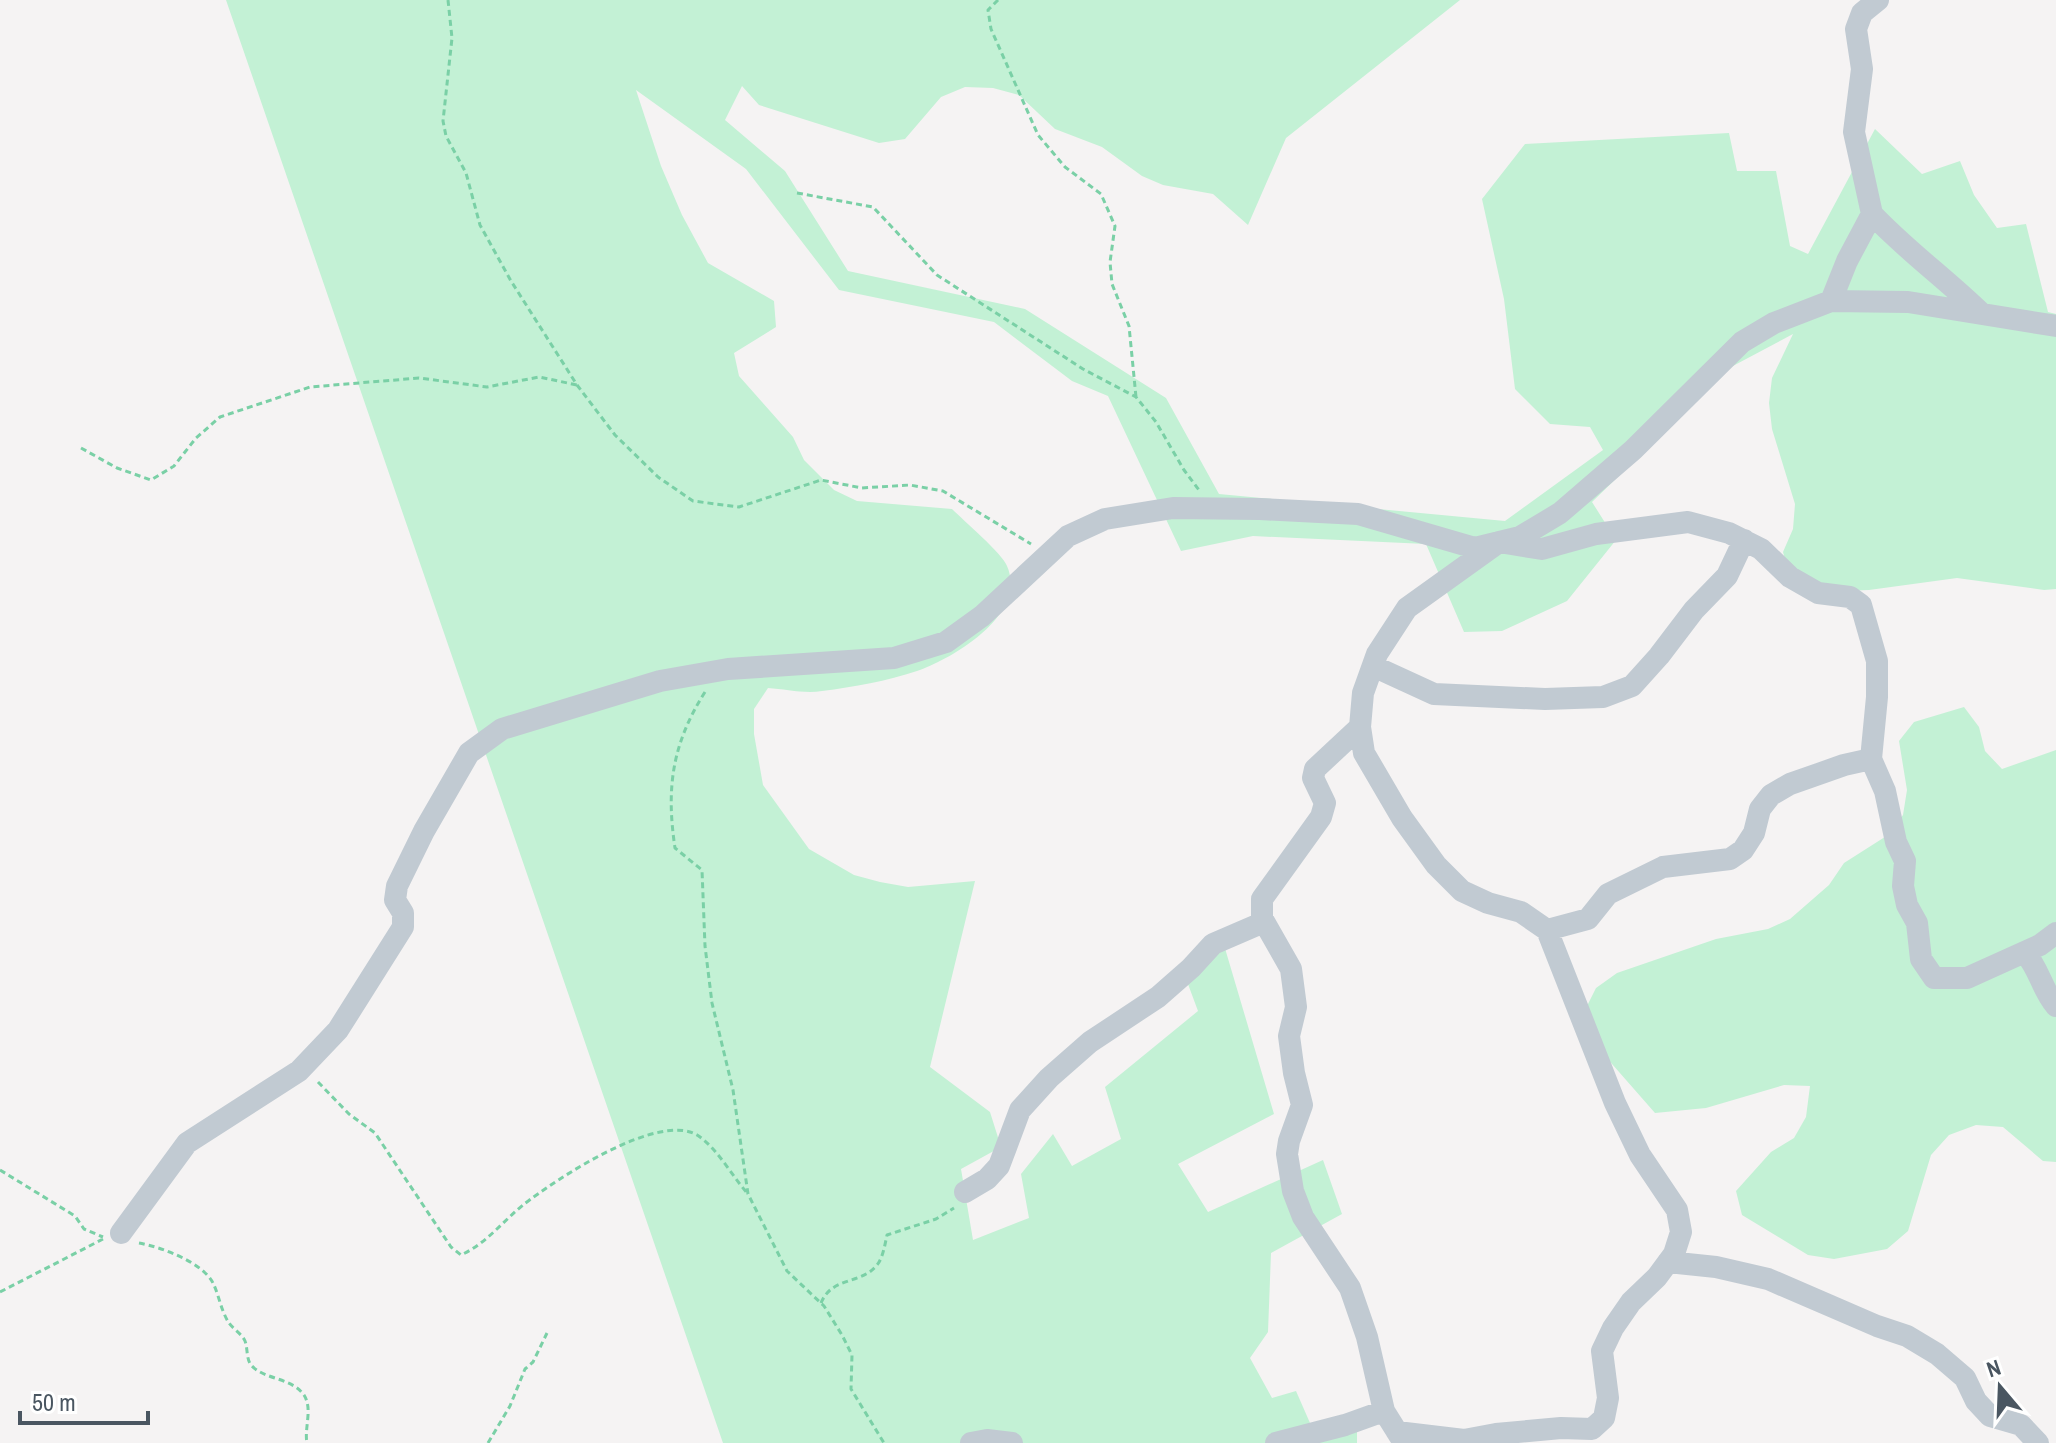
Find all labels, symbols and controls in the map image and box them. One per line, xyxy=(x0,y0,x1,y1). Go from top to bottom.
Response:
north arrow xyxy=(1960,1347,2040,1427)
text: N xyxy=(1982,1352,2005,1384)
scale bar xyxy=(20,1375,148,1425)
text: 50 m xyxy=(32,1386,76,1418)

